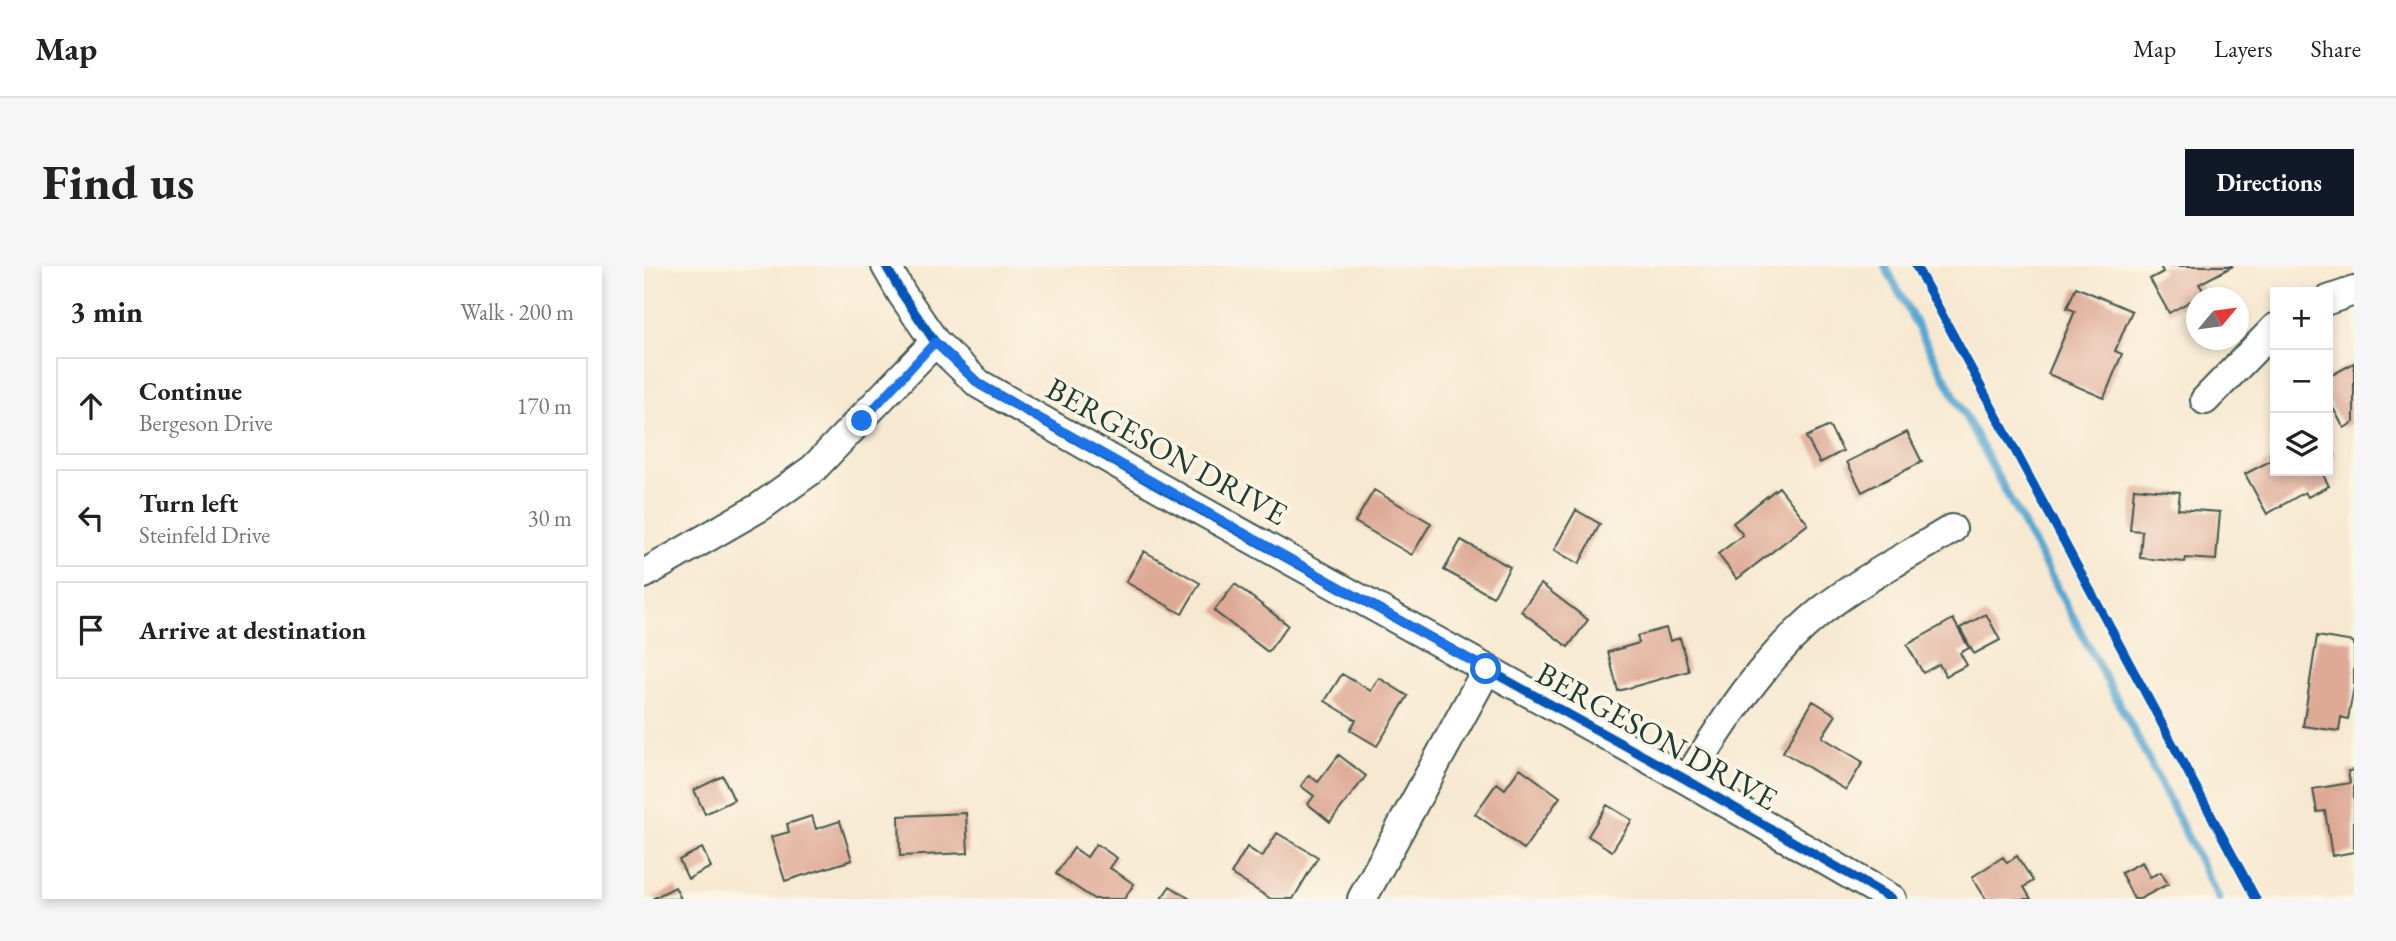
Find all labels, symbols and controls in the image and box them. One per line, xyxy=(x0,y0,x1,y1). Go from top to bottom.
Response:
text: Map xyxy=(35,27,97,70)
text: Map xyxy=(2133,33,2176,64)
text: Layers xyxy=(2214,33,2273,64)
text: Share xyxy=(2311,33,2361,64)
button: Directions xyxy=(2185,149,2354,216)
text: Find us xyxy=(42,150,194,214)
north arrow xyxy=(2186,287,2249,350)
map controls xyxy=(2270,287,2333,476)
button: + xyxy=(2270,287,2333,350)
text: 3 min xyxy=(70,292,143,331)
text: Walk · 200 m xyxy=(460,297,574,327)
button: − xyxy=(2270,350,2333,413)
street label: BERGESON DRIVE xyxy=(1039,367,1295,535)
text: Continue xyxy=(139,374,242,408)
icon: ahead xyxy=(72,387,110,425)
text: 170 m xyxy=(516,391,572,421)
route end xyxy=(846,405,877,436)
text: Bergeson Drive xyxy=(139,408,273,438)
button: layers xyxy=(2270,413,2333,476)
text: Turn left xyxy=(139,486,238,520)
icon: left xyxy=(72,499,110,537)
text: 30 m xyxy=(527,503,572,533)
text: Steinfeld Drive xyxy=(139,520,270,550)
icon: arrive xyxy=(72,611,110,649)
text: Arrive at destination xyxy=(139,613,366,647)
street label: BERGESON DRIVE xyxy=(1529,652,1785,820)
route start xyxy=(1470,653,1501,684)

